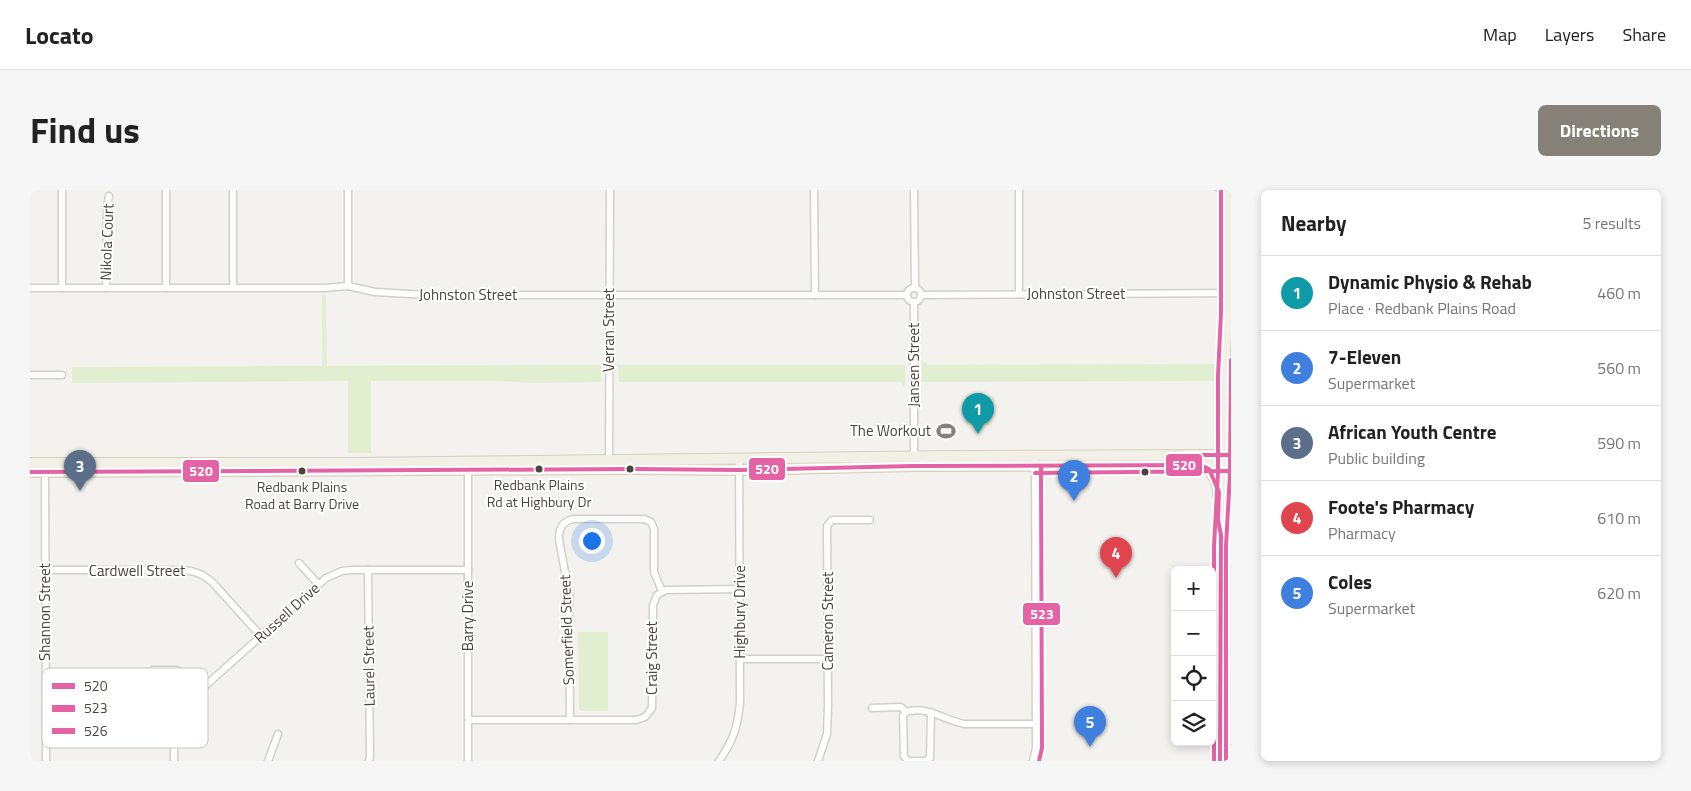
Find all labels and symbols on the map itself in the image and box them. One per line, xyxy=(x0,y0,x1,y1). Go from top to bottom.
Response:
street label: Nikola Court xyxy=(94,202,119,281)
street label: Johnston Street xyxy=(1027,282,1126,305)
street label: Johnston Street xyxy=(419,283,518,306)
street label: Verran Street xyxy=(597,287,620,372)
street label: Jansen Street xyxy=(902,322,925,407)
pin: 1 xyxy=(962,393,994,434)
place label: The Workout xyxy=(850,419,932,442)
sports icon: The Workout xyxy=(935,420,957,442)
pin: 3 xyxy=(64,450,96,491)
line badge: 520 xyxy=(1165,453,1203,477)
text: 520 xyxy=(1172,454,1196,475)
line badge: 520 xyxy=(748,457,786,481)
text: 520 xyxy=(755,458,779,479)
line badge: 520 xyxy=(182,459,220,483)
text: 520 xyxy=(189,460,213,481)
pin: 2 xyxy=(1058,460,1090,501)
marker: Redbank Plains Rd at Highbury Dr xyxy=(534,464,544,474)
unlabelled marker xyxy=(625,464,635,474)
marker: Redbank Plains Road at Barry Drive xyxy=(297,466,307,476)
unlabelled marker xyxy=(1140,467,1150,477)
place label: Redbank Plains Rd at Highbury Dr xyxy=(487,474,591,512)
place label: Redbank Plains Road at Barry Drive xyxy=(245,476,359,514)
your location xyxy=(579,528,605,554)
pin: 4 xyxy=(1100,537,1132,578)
street label: Cardwell Street xyxy=(89,559,186,582)
street label: Shannon Street xyxy=(33,562,56,661)
street label: Highbury Drive xyxy=(728,565,751,659)
street label: Cameron Street xyxy=(816,571,839,670)
street label: Somerfield Street xyxy=(553,574,580,686)
street label: Russell Drive xyxy=(249,577,325,649)
street label: Barry Drive xyxy=(456,581,479,651)
line badge: 523 xyxy=(1022,602,1061,626)
text: 523 xyxy=(1030,603,1054,624)
street label: Craig Street xyxy=(640,620,663,695)
street label: Laurel Street xyxy=(356,625,381,707)
legend xyxy=(42,668,208,748)
text: 520 xyxy=(84,675,108,696)
text: 523 xyxy=(84,697,108,718)
pin: 5 xyxy=(1074,706,1106,747)
text: 526 xyxy=(84,720,108,741)

